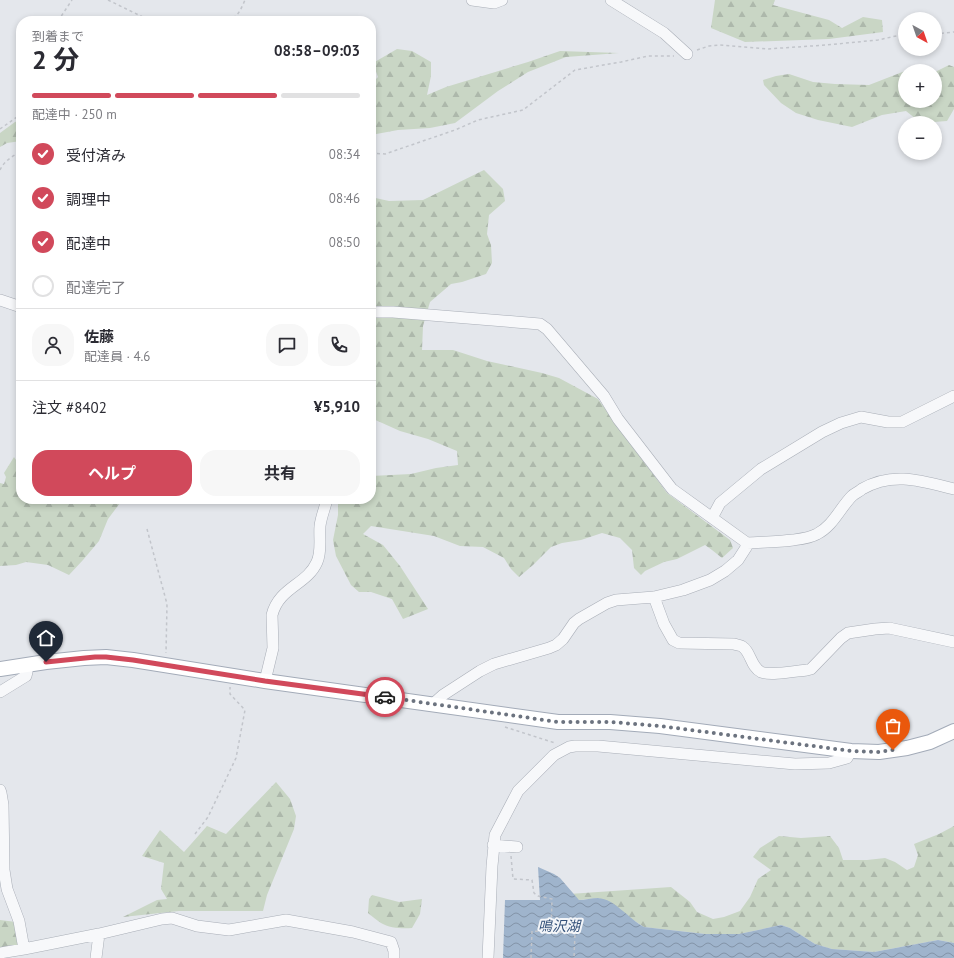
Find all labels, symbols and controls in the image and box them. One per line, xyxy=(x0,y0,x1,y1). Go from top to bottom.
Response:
north arrow xyxy=(898,12,942,56)
map controls xyxy=(898,12,942,160)
text: 到着まで xyxy=(32,28,84,45)
text: 08:58–09:03 xyxy=(274,41,360,60)
text: 2 分 xyxy=(32,43,79,76)
button: + xyxy=(898,64,942,108)
text: 配達中 · 250 m xyxy=(32,106,117,123)
button: − xyxy=(898,116,942,160)
icon: check xyxy=(32,143,54,165)
text: 受付済み xyxy=(66,146,126,165)
text: 08:34 xyxy=(329,146,360,163)
icon: check xyxy=(32,187,54,209)
text: 調理中 xyxy=(66,190,111,209)
text: 08:46 xyxy=(329,190,360,207)
icon: check xyxy=(32,231,54,253)
text: 配達中 xyxy=(66,234,111,253)
text: 08:50 xyxy=(329,234,360,251)
text: 配達完了 xyxy=(66,278,126,297)
button: person xyxy=(32,324,74,366)
button: chat xyxy=(266,324,308,366)
button: phone xyxy=(318,324,360,366)
text: 佐藤 xyxy=(84,327,114,346)
text: 配達員 · 4.6 xyxy=(84,348,150,365)
text: ¥5,910 xyxy=(314,397,360,416)
text: 注文 #8402 xyxy=(32,398,107,417)
button: ヘルプ xyxy=(32,450,192,496)
button: 共有 xyxy=(200,450,360,496)
pin xyxy=(29,621,63,662)
icon: home xyxy=(35,627,57,649)
courier xyxy=(365,677,405,717)
icon: car xyxy=(374,686,396,708)
pin xyxy=(876,709,910,750)
icon: bag xyxy=(882,715,904,737)
water label: 鳴沢湖 xyxy=(538,917,582,935)

